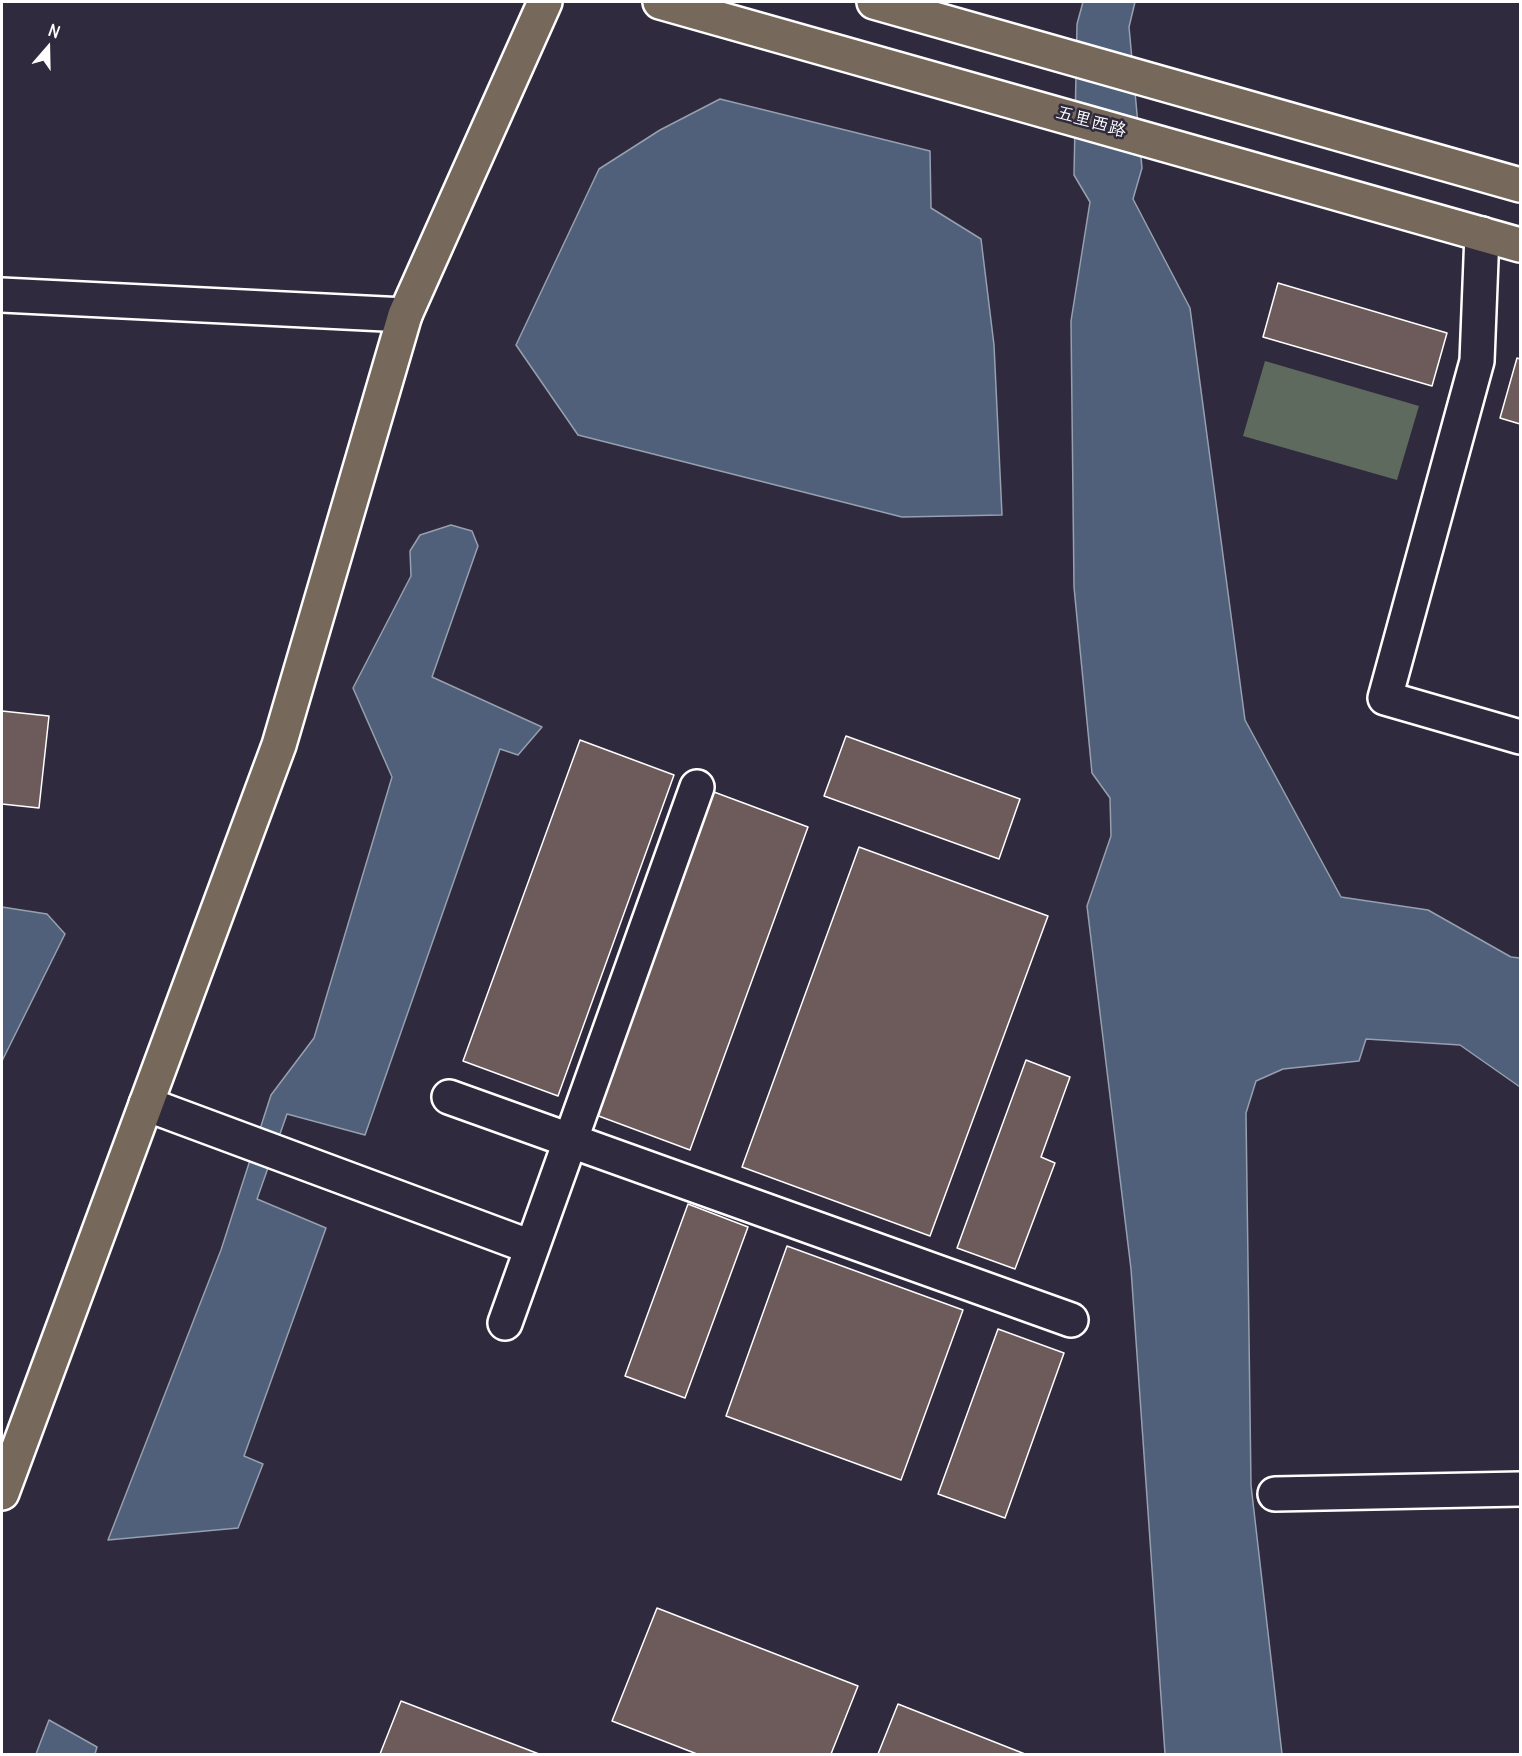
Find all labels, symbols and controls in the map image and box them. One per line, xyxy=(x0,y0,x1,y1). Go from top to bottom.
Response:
north arrow xyxy=(18,18,78,78)
text: N xyxy=(46,20,63,42)
street label: 五里西路 xyxy=(1053,102,1129,142)

